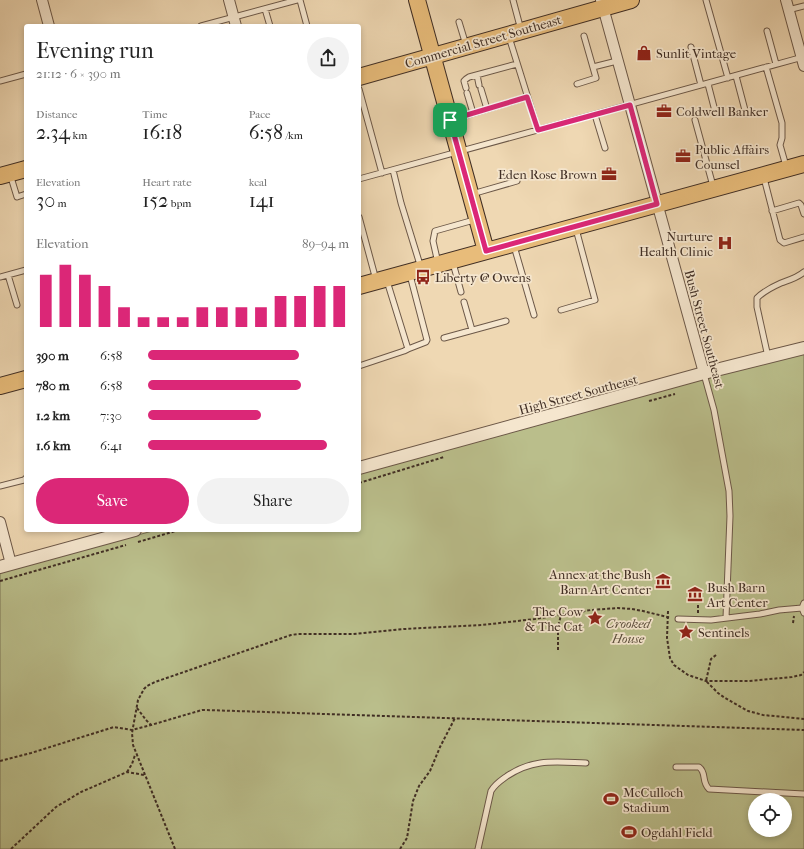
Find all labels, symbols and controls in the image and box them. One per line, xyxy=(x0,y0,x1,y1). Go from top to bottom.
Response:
street label: Commercial Street Southeast xyxy=(403,12,563,71)
button: share xyxy=(307,37,349,79)
text: Evening run xyxy=(36,38,154,64)
shop icon: Sunlit Vintage xyxy=(635,44,653,62)
place label: Sunlit Vintage xyxy=(656,46,737,61)
text: 21:12 · 6 × 390 m xyxy=(36,66,121,81)
office icon: Coldwell Banker xyxy=(655,102,673,120)
pin xyxy=(433,103,467,137)
place label: Coldwell Banker xyxy=(676,104,768,119)
text: Distance xyxy=(36,108,77,121)
text: Time xyxy=(142,108,167,121)
text: Pace xyxy=(249,108,271,121)
icon: arrive xyxy=(439,109,461,131)
text: 2.34 xyxy=(36,121,70,144)
text: 16:18 xyxy=(142,121,182,144)
text: 6:58 xyxy=(249,121,283,144)
text: km xyxy=(70,129,87,142)
text: /km xyxy=(283,129,303,142)
place label: Public Affairs Counsel xyxy=(695,142,769,172)
office icon: Public Affairs Counsel xyxy=(674,147,692,165)
office icon: Eden Rose Brown xyxy=(600,165,618,183)
place label: Eden Rose Brown xyxy=(498,167,597,182)
text: Elevation xyxy=(36,176,80,189)
text: Heart rate xyxy=(142,176,192,189)
text: kcal xyxy=(249,176,267,189)
text: 30 xyxy=(36,189,55,212)
text: 152 xyxy=(142,189,168,212)
text: 141 xyxy=(249,189,275,212)
text: m xyxy=(55,197,67,210)
text: bpm xyxy=(168,197,192,210)
place label: Nurture Health Clinic xyxy=(639,229,714,259)
hospital icon: Nurture Health Clinic xyxy=(716,234,734,252)
text: Elevation xyxy=(36,236,89,251)
text: 89–94 m xyxy=(302,236,349,251)
bus stop icon: Liberty @ Owens xyxy=(414,268,432,286)
street label: Bush Street Southeast xyxy=(681,268,728,390)
place label: Liberty @ Owens xyxy=(435,270,531,285)
text: 390 m xyxy=(36,348,69,363)
text: 6:58 xyxy=(100,348,122,363)
street label: High Street Southeast xyxy=(517,371,640,418)
text: 780 m xyxy=(36,378,70,393)
text: 6:58 xyxy=(100,378,122,393)
text: 1.2 km xyxy=(36,408,70,423)
text: 7:30 xyxy=(100,408,122,423)
text: 1.6 km xyxy=(36,438,70,453)
text: 6:41 xyxy=(100,438,123,453)
button: Save xyxy=(36,478,189,524)
button: Share xyxy=(197,478,349,524)
place label: Annex at the Bush Barn Art Center xyxy=(548,567,652,597)
museum icon: Annex at the Bush Barn Art Center xyxy=(654,572,672,590)
place label: Bush Barn Art Center xyxy=(706,580,768,610)
museum icon: Bush Barn Art Center xyxy=(686,585,704,603)
place label: The Cow & The Cat xyxy=(525,604,583,634)
place icon: The Cow & The Cat xyxy=(586,609,604,627)
park label: Crooked House xyxy=(606,616,653,646)
place icon: Sentinels xyxy=(677,623,695,641)
place label: Sentinels xyxy=(698,625,750,640)
place label: McCulloch Stadium xyxy=(623,785,684,815)
sports icon: McCulloch Stadium xyxy=(602,790,620,808)
map controls xyxy=(748,793,792,837)
button: locate xyxy=(748,793,792,837)
sports icon: Ogdahl Field xyxy=(620,823,638,841)
place label: Ogdahl Field xyxy=(641,825,714,840)

